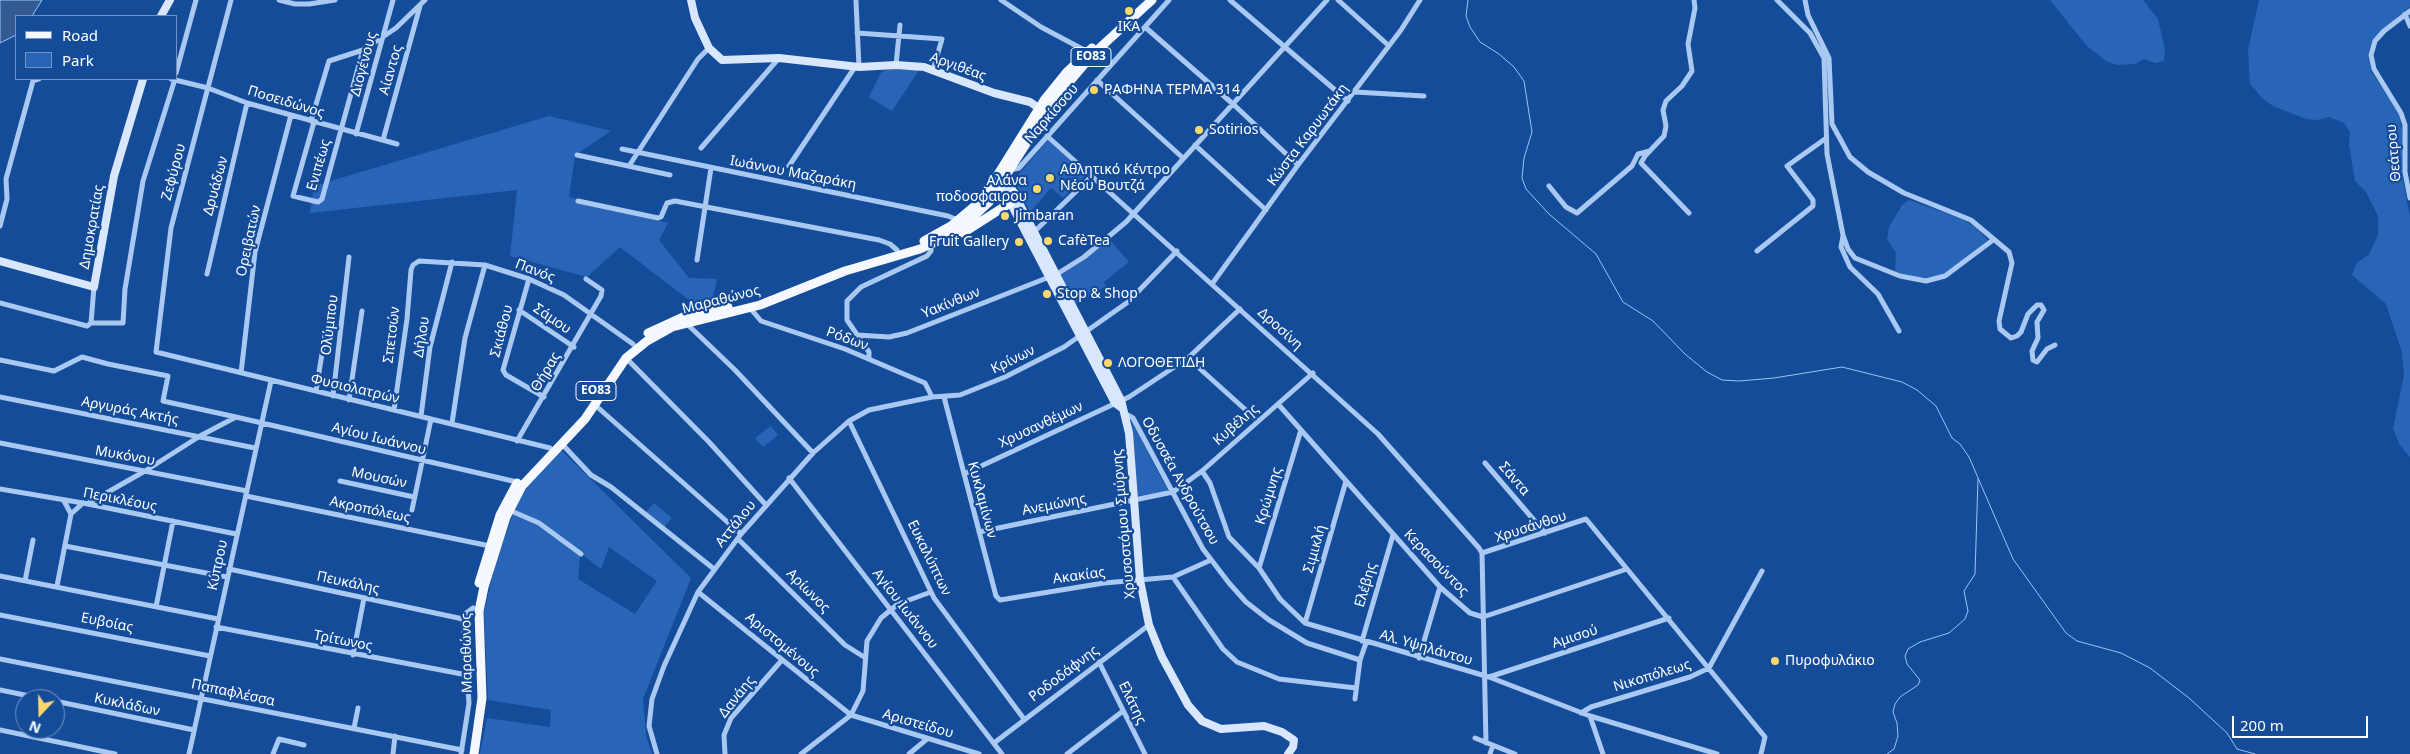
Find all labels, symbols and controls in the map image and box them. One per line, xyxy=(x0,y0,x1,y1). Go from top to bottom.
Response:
marker: ΙΚΑ xyxy=(1123,5,1135,17)
legend xyxy=(15,15,178,80)
place label: ΙΚΑ xyxy=(1118,19,1140,35)
text: Road xyxy=(62,25,98,45)
street label: Διογένους xyxy=(347,30,381,98)
street label: Αίαντος xyxy=(376,43,406,97)
road number: ΕΟ83 xyxy=(1071,48,1111,66)
street label: Αργιθέας xyxy=(928,49,988,85)
text: Park xyxy=(62,50,94,70)
street label: Κώστα Καρυωτάκη xyxy=(1264,80,1352,190)
street label: Ναρκίσσου xyxy=(1022,81,1082,147)
street label: Ποσειδώνος xyxy=(246,82,326,122)
place label: ΡΑΦΗΝΑ ΤΕΡΜΑ 314 xyxy=(1104,82,1240,98)
marker: ΡΑΦΗΝΑ ΤΕΡΜΑ 314 xyxy=(1088,84,1100,96)
place label: Sotirios xyxy=(1209,122,1258,138)
street label: Θεάτρου xyxy=(2383,123,2405,183)
marker: Sotirios xyxy=(1193,124,1205,136)
street label: Ενιπέως xyxy=(304,137,334,193)
street label: Ζεφύρου xyxy=(158,142,190,202)
street label: Ιωάννου Μαζαράκη xyxy=(728,153,858,193)
street label: Δρυάδων xyxy=(200,155,232,217)
place label: Αθλητικό Κέντρο Νέου Βουτζά xyxy=(1060,162,1170,194)
marker: Αθλητικό Κέντρο Νέου Βουτζά xyxy=(1044,172,1056,184)
place label: Αλάνα ποδοσφαιρου xyxy=(936,173,1027,206)
street label: Δημοκρατίας xyxy=(76,183,108,271)
marker: Αλάνα ποδοσφαιρου xyxy=(1031,183,1043,195)
street label: Ορειβατών xyxy=(233,204,265,278)
place label: Jimbaran xyxy=(1015,208,1074,224)
marker: Jimbaran xyxy=(999,210,1011,222)
place label: CafèTea xyxy=(1058,233,1110,249)
place label: Fruit Gallery xyxy=(929,234,1009,250)
marker: CafèTea xyxy=(1042,235,1054,247)
marker: Fruit Gallery xyxy=(1013,236,1025,248)
street label: Πανός xyxy=(513,256,557,286)
street label: Μαραθώνος xyxy=(680,282,762,318)
street label: Υακίνθων xyxy=(919,284,983,322)
place label: Stop & Shop xyxy=(1057,286,1138,302)
marker: Stop & Shop xyxy=(1041,288,1053,300)
street label: Ολύμπου xyxy=(318,294,342,356)
street label: Σάμου xyxy=(530,300,574,338)
street label: Σκιάθου xyxy=(487,303,517,359)
street label: Δροσίνη xyxy=(1254,305,1306,353)
street label: Σπετσών xyxy=(380,306,404,364)
street label: Δήλου xyxy=(410,315,434,359)
street label: Ρόδων xyxy=(824,324,870,354)
street label: Κρίνων xyxy=(988,342,1038,378)
street label: Θήρας xyxy=(528,349,564,395)
place label: ΛΟΓΟΘΕΤΙΔΗ xyxy=(1118,355,1205,371)
marker: ΛΟΓΟΘΕΤΙΔΗ xyxy=(1102,357,1114,369)
street label: Φυσιολατρών xyxy=(309,371,401,407)
road number: ΕΟ83 xyxy=(576,382,616,401)
street label: Αργυράς Ακτής xyxy=(80,393,180,429)
street label: Χρυσανθέμων xyxy=(996,398,1086,452)
street label: Κυβέλης xyxy=(1210,401,1262,449)
street label: Οδυσσέα Ανδρούτσου xyxy=(1138,414,1222,548)
street label: Αγίου Ιωάννου xyxy=(330,419,428,459)
street label: Μυκόνου xyxy=(94,442,156,470)
street label: Χρυσοστόμου Σμύρνης xyxy=(1109,448,1139,600)
street label: Σάντα xyxy=(1495,459,1533,499)
street label: Κυκλαμίνων xyxy=(964,460,1000,540)
street label: Μουσών xyxy=(350,464,408,492)
street label: Κρώμνης xyxy=(1252,465,1286,527)
street label: Περικλέους xyxy=(82,485,158,515)
street label: Ανεμώνης xyxy=(1021,491,1087,519)
street label: Ακροπόλεως xyxy=(328,493,412,527)
street label: Αττάλου xyxy=(712,497,760,551)
street label: Χρυσάνθου xyxy=(1493,508,1569,546)
street label: Ευκαλύπτων xyxy=(904,518,954,598)
street label: Σιμικλή xyxy=(1300,523,1330,575)
street label: Κερασούντος xyxy=(1400,526,1472,600)
street label: Κύπρου xyxy=(204,538,232,592)
street label: Ελέβης xyxy=(1352,561,1380,609)
street label: Ακακίας xyxy=(1052,564,1106,588)
street label: Αρίωνος xyxy=(783,566,833,616)
street label: Αγίου Ιωάννου xyxy=(869,566,941,652)
street label: Πευκάλης xyxy=(315,568,381,598)
street label: Αριστομένους xyxy=(742,609,822,681)
street label: Ευβοίας xyxy=(79,610,135,636)
street label: Μαραθώνος xyxy=(458,613,476,693)
street label: Αμισού xyxy=(1550,622,1600,652)
street label: Τρίτωνος xyxy=(312,627,374,655)
street label: Αλ. Υψηλάντου xyxy=(1377,627,1475,669)
street label: Ροδοδάφνης xyxy=(1026,642,1102,706)
place label: Πυροφυλάκιο xyxy=(1785,653,1875,669)
marker: Πυροφυλάκιο xyxy=(1769,655,1781,667)
street label: Νικοπόλεως xyxy=(1611,656,1693,696)
street label: Δανάης xyxy=(715,673,759,721)
street label: Παπαφλέσσα xyxy=(190,676,276,710)
street label: Ελάτης xyxy=(1114,679,1150,727)
north arrow xyxy=(15,689,65,739)
street label: Κυκλάδων xyxy=(93,690,161,720)
street label: Αριστείδου xyxy=(881,706,955,742)
scale bar xyxy=(2235,706,2371,738)
text: 200 m xyxy=(2240,715,2284,735)
text: N xyxy=(26,717,44,738)

